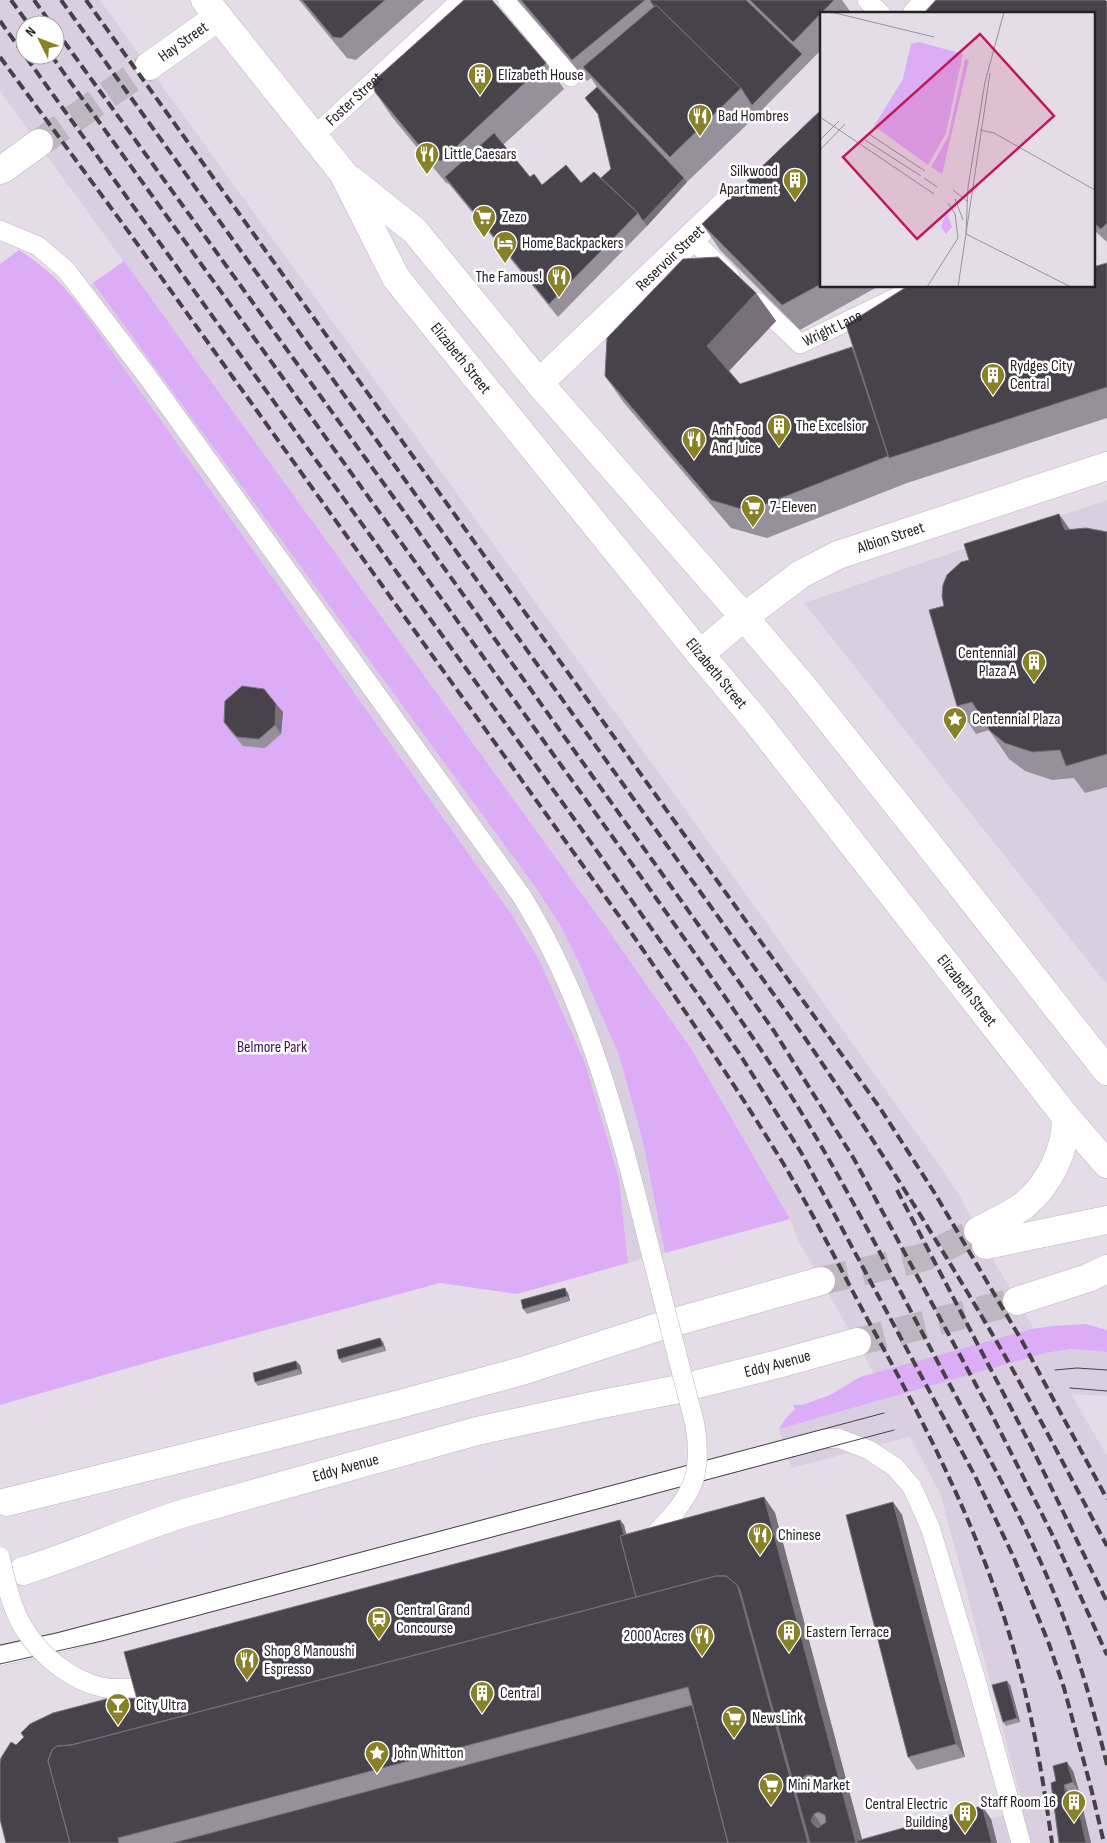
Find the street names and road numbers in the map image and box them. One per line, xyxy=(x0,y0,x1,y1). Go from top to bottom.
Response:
street label: Hay Street xyxy=(155,17,212,66)
street label: Foster Street xyxy=(322,68,386,130)
street label: Reservoir Street xyxy=(632,221,708,295)
street label: Wright Lane xyxy=(799,306,865,351)
street label: Elizabeth Street xyxy=(426,319,495,398)
street label: Albion Street xyxy=(854,518,927,558)
street label: Elizabeth Street xyxy=(682,634,751,713)
street label: Elizabeth Street xyxy=(933,951,1001,1030)
street label: Eddy Avenue xyxy=(742,1346,813,1382)
street label: Eddy Avenue xyxy=(310,1450,381,1486)

